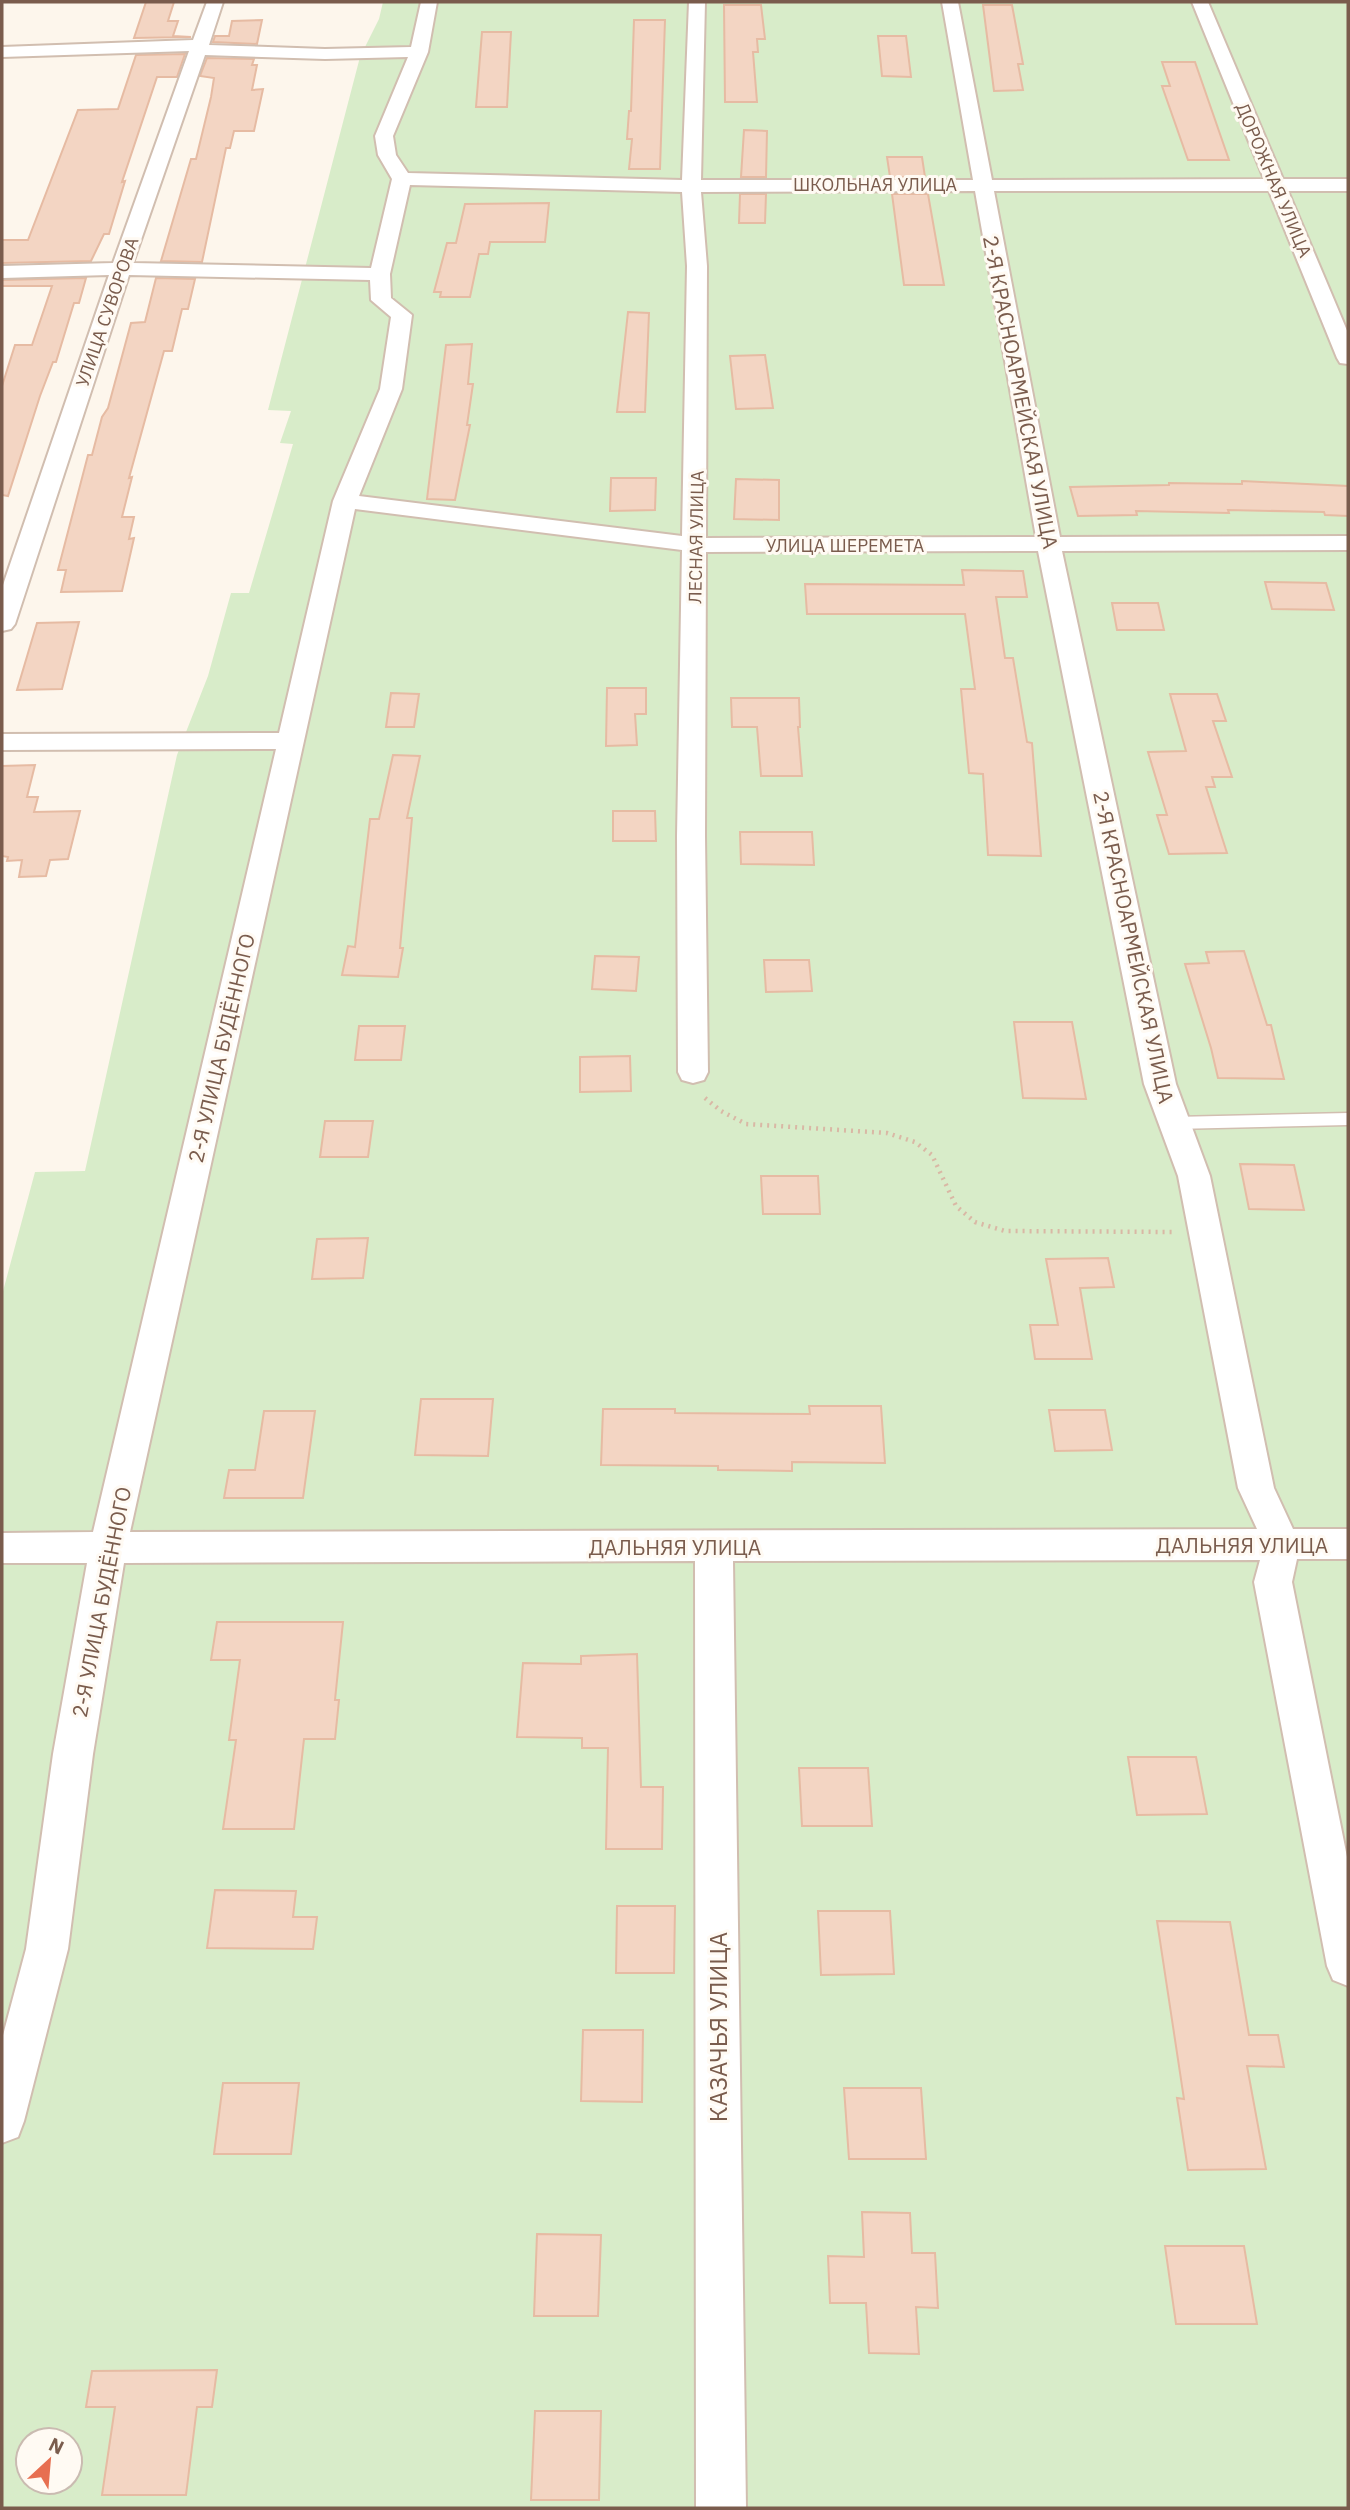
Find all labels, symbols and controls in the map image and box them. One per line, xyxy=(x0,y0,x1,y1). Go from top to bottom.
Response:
street label: ДОРОЖНАЯ УЛИЦА xyxy=(1231,99,1317,261)
street label: ШКОЛЬНАЯ УЛИЦА xyxy=(793,173,958,196)
street label: 2-Я КРАСНОАРМЕЙСКАЯ УЛИЦА xyxy=(977,233,1065,551)
street label: УЛИЦА СУВОРОВА xyxy=(71,234,144,390)
street label: ЛЕСНАЯ УЛИЦА xyxy=(683,470,709,604)
street label: УЛИЦА ШЕРЕМЕТА xyxy=(766,534,925,557)
street label: 2-Я КРАСНОАРМЕЙСКАЯ УЛИЦА xyxy=(1087,788,1181,1106)
street label: 2-Я УЛИЦА БУДЁННОГО xyxy=(181,931,261,1165)
street label: 2-Я УЛИЦА БУДЁННОГО xyxy=(65,1484,137,1720)
street label: ДАЛЬНЯЯ УЛИЦА xyxy=(1156,1531,1328,1559)
street label: ДАЛЬНЯЯ УЛИЦА xyxy=(589,1533,761,1561)
street label: КАЗАЧЬЯ УЛИЦА xyxy=(702,1932,734,2122)
north arrow xyxy=(14,2426,84,2496)
text: N xyxy=(45,2432,68,2460)

